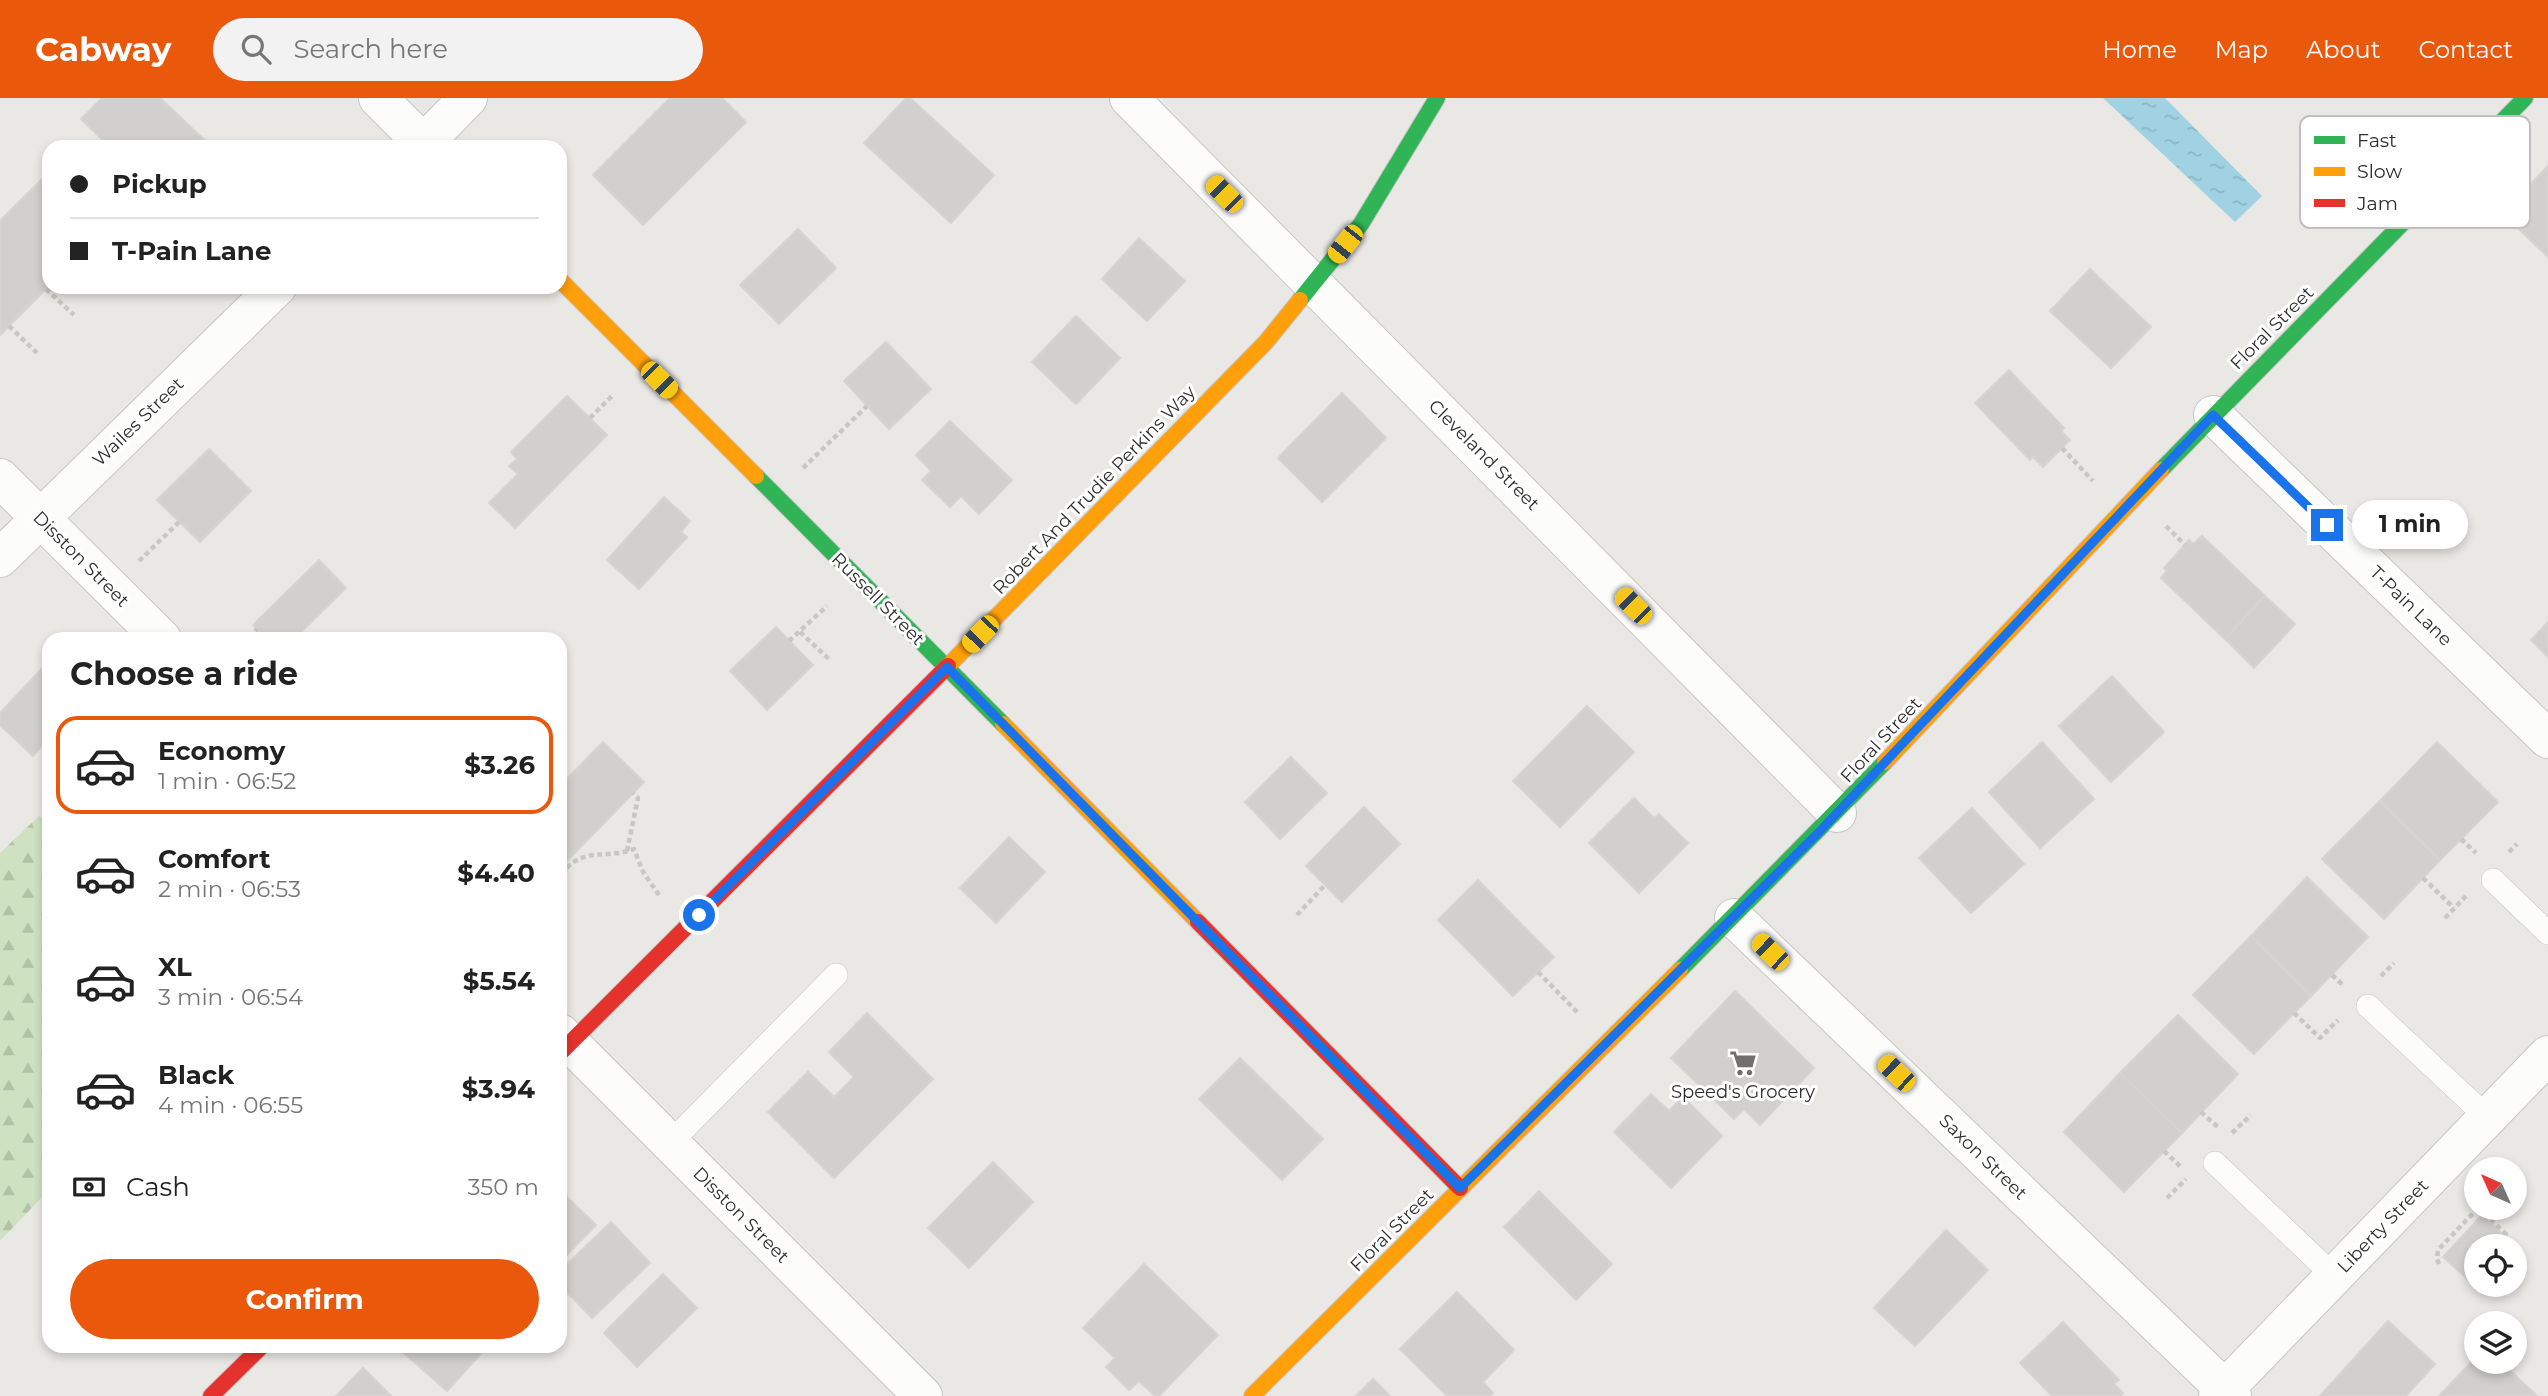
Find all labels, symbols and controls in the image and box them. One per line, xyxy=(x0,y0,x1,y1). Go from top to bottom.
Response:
search box xyxy=(213,18,703,81)
text: Cabway xyxy=(35,29,171,69)
icon: search xyxy=(237,30,275,68)
text: Search here xyxy=(293,33,448,65)
text: Home xyxy=(2102,35,2177,64)
text: Map xyxy=(2215,35,2268,64)
text: About xyxy=(2306,35,2380,64)
text: Contact xyxy=(2418,35,2513,64)
legend xyxy=(2300,116,2530,228)
text: Fast xyxy=(2357,129,2397,152)
text: Slow xyxy=(2357,160,2402,183)
text: Pickup xyxy=(112,168,207,200)
car xyxy=(1202,172,1247,216)
text: Jam xyxy=(2356,192,2398,215)
car xyxy=(1324,221,1367,267)
text: T-Pain Lane xyxy=(112,235,271,267)
street label: Floral Street xyxy=(2226,282,2318,374)
car xyxy=(637,358,682,402)
street label: Wailes Street xyxy=(88,373,188,471)
street label: Robert And Trudie Perkins Way xyxy=(988,381,1200,599)
street label: Cleveland Street xyxy=(1424,395,1544,515)
callout: 1 min xyxy=(2352,500,2467,550)
street label: Disston Street xyxy=(28,506,134,612)
route end xyxy=(2311,509,2343,541)
text: 1 min xyxy=(2379,510,2441,538)
street label: Russell Street xyxy=(827,548,929,650)
street label: T-Pain Lane xyxy=(2365,561,2457,651)
car xyxy=(1611,584,1656,628)
car xyxy=(958,612,1003,656)
text: Choose a ride xyxy=(70,654,298,693)
street label: Floral Street xyxy=(1836,693,1926,787)
icon: car xyxy=(74,734,137,797)
text: Economy xyxy=(158,735,285,767)
text: $3.26 xyxy=(464,749,535,781)
text: 1 min · 06:52 xyxy=(158,767,296,795)
icon: car xyxy=(74,842,137,905)
text: Comfort xyxy=(158,843,270,875)
text: $4.40 xyxy=(457,857,535,889)
text: 2 min · 06:53 xyxy=(158,875,301,903)
route start xyxy=(683,899,715,931)
car xyxy=(1748,930,1793,974)
icon: car xyxy=(74,950,137,1013)
text: XL xyxy=(158,951,192,983)
text: $5.54 xyxy=(463,965,535,997)
text: 3 min · 06:54 xyxy=(158,983,303,1011)
supermarket icon: Speed's Grocery xyxy=(1728,1048,1758,1078)
car xyxy=(1874,1051,1919,1095)
icon: car xyxy=(74,1058,137,1121)
text: Black xyxy=(158,1059,234,1091)
text: $3.94 xyxy=(462,1073,535,1105)
place label: Speed's Grocery xyxy=(1671,1081,1815,1103)
text: 4 min · 06:55 xyxy=(158,1091,303,1119)
street label: Saxon Street xyxy=(1935,1110,2031,1204)
north arrow xyxy=(2464,1157,2527,1220)
map controls xyxy=(2464,1157,2527,1374)
street label: Disston Street xyxy=(688,1162,794,1268)
icon: cash xyxy=(70,1168,108,1206)
text: Cash xyxy=(126,1171,190,1203)
text: 350 m xyxy=(468,1173,539,1201)
street label: Liberty Street xyxy=(2333,1175,2433,1277)
street label: Floral Street xyxy=(1346,1184,1438,1276)
button: locate xyxy=(2464,1234,2527,1297)
button: Confirm xyxy=(70,1259,539,1339)
button: layers xyxy=(2464,1311,2527,1374)

